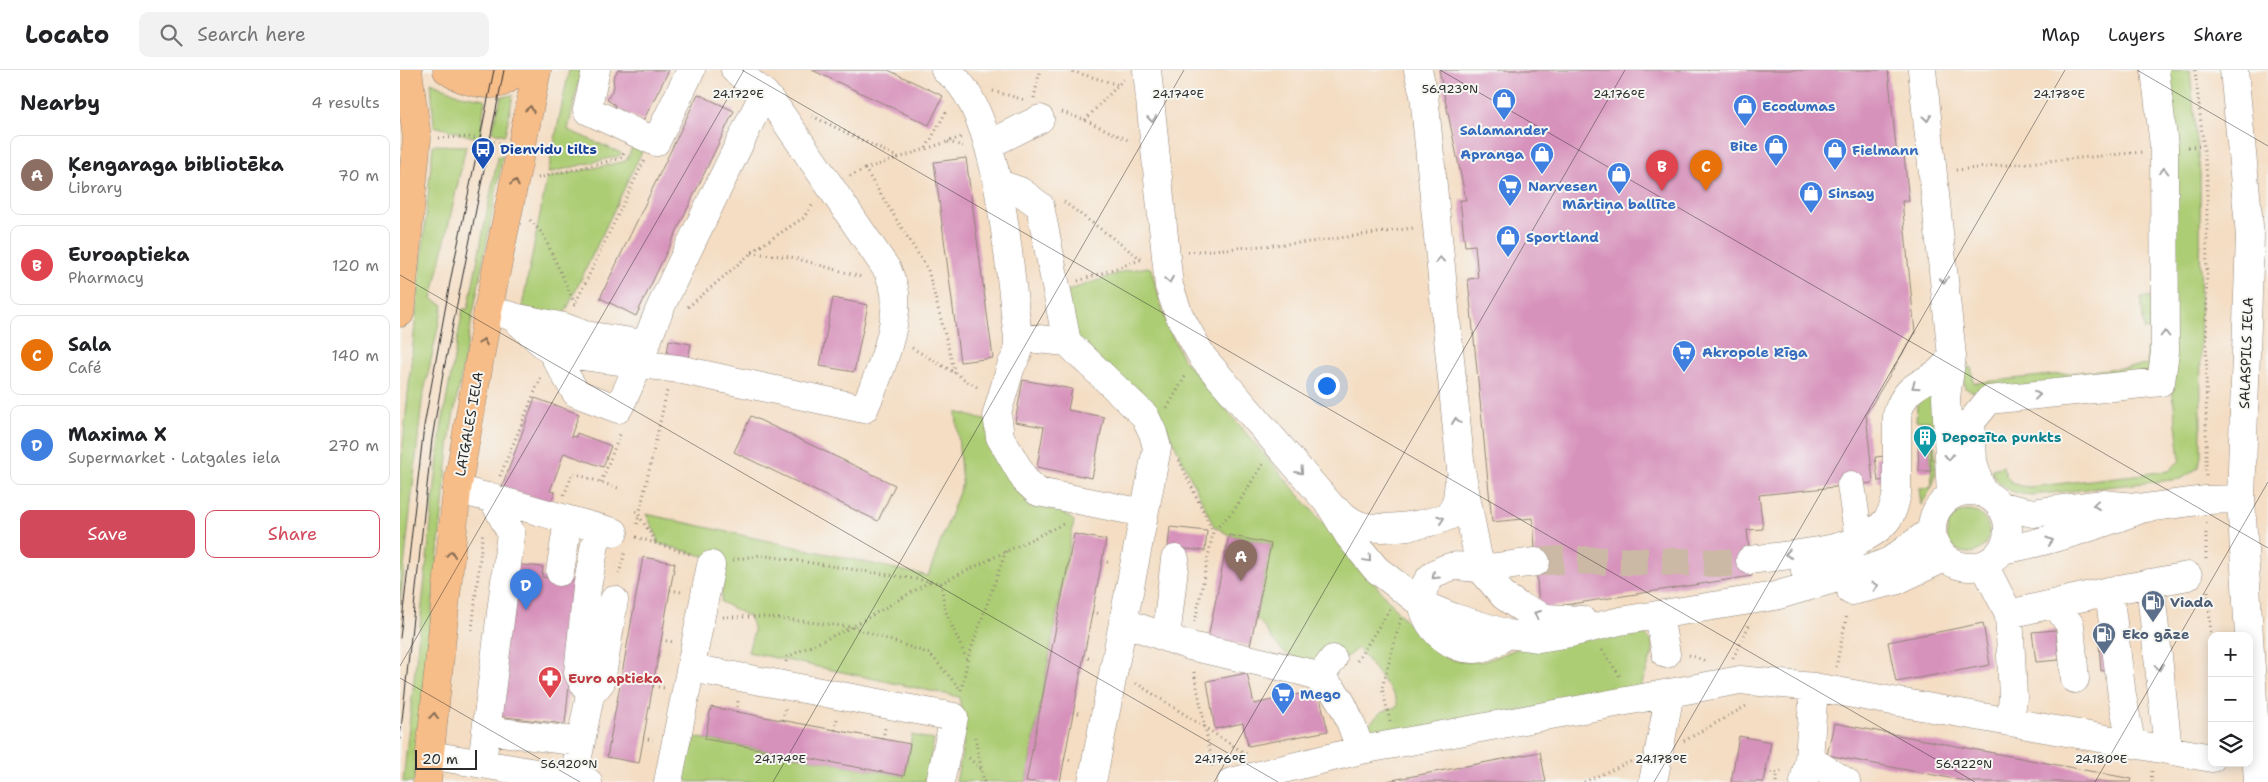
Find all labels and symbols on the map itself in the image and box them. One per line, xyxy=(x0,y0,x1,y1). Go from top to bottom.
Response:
text: 56.923°N xyxy=(1422,81,1478,97)
text: 24.172°E xyxy=(712,86,764,102)
text: 24.174°E xyxy=(1152,86,1204,102)
text: 24.176°E xyxy=(1593,86,1645,102)
text: 24.178°E xyxy=(2033,86,2085,102)
shop icon: Salamander xyxy=(1491,87,1517,121)
shop icon: Ecodumas xyxy=(1732,93,1758,127)
place label: Ecodumas xyxy=(1762,97,1835,115)
one-way arrow xyxy=(524,105,534,114)
one-way arrow xyxy=(1146,115,1157,123)
one-way arrow xyxy=(1921,115,1932,123)
place label: Salamander xyxy=(1460,121,1549,139)
shop icon: Bite xyxy=(1763,133,1789,167)
bus stop icon: Dienvidu tilts xyxy=(470,136,496,170)
place label: Bite xyxy=(1730,137,1758,155)
shop icon: Fielmann xyxy=(1822,137,1848,171)
place label: Dienvidu tilts xyxy=(500,140,597,158)
shop icon: Apranga xyxy=(1529,141,1555,175)
place label: Fielmann xyxy=(1852,141,1918,159)
place label: Apranga xyxy=(1460,145,1524,163)
pin: B xyxy=(1646,150,1678,191)
pin: C xyxy=(1690,150,1722,191)
shop icon: Mārtiņa ballīte xyxy=(1606,161,1632,195)
one-way arrow xyxy=(2159,167,2169,175)
supermarket icon: Narvesen xyxy=(1497,173,1523,207)
place label: Narvesen xyxy=(1528,177,1598,195)
one-way arrow xyxy=(509,178,520,187)
shop icon: Sinsay xyxy=(1798,180,1824,214)
place label: Sinsay xyxy=(1828,184,1875,202)
place label: Mārtiņa ballīte xyxy=(1562,195,1676,214)
shop icon: Sportland xyxy=(1495,224,1521,258)
place label: Sportland xyxy=(1526,228,1599,246)
one-way arrow xyxy=(1435,255,1446,263)
one-way arrow xyxy=(1163,276,1174,284)
one-way arrow xyxy=(1938,276,1949,284)
street label: SALASPILS IELA xyxy=(2235,297,2257,409)
one-way arrow xyxy=(2160,330,2170,338)
one-way arrow xyxy=(477,338,487,346)
supermarket icon: Akropole Rīga xyxy=(1671,339,1697,373)
place label: Akropole Rīga xyxy=(1702,343,1808,361)
street label: LATGALES IELA xyxy=(451,370,487,478)
your location xyxy=(1314,373,1340,399)
one-way arrow xyxy=(1911,380,1921,389)
one-way arrow xyxy=(2034,390,2042,401)
one-way arrow xyxy=(1451,417,1462,425)
building icon: Depozīta punkts xyxy=(1912,424,1938,458)
place label: Depozīta punkts xyxy=(1942,428,2061,446)
one-way arrow xyxy=(1944,453,1955,461)
one-way arrow xyxy=(1295,465,1304,474)
one-way arrow xyxy=(2092,499,2100,510)
one-way arrow xyxy=(1437,514,1445,524)
one-way arrow xyxy=(2045,536,2053,546)
pin: A xyxy=(1225,540,1257,581)
one-way arrow xyxy=(1784,548,1792,559)
one-way arrow xyxy=(445,550,456,558)
one-way arrow xyxy=(1362,554,1371,563)
pin: D xyxy=(510,569,542,610)
one-way arrow xyxy=(1431,570,1440,579)
one-way arrow xyxy=(1871,581,1879,591)
fuel station icon: Viada xyxy=(2140,589,2166,623)
place label: Viada xyxy=(2170,593,2213,611)
one-way arrow xyxy=(1534,610,1542,620)
fuel station icon: Eko gāze xyxy=(2091,621,2117,655)
place label: Eko gāze xyxy=(2122,625,2189,643)
one-way arrow xyxy=(2153,663,2164,671)
pharmacy icon: Euro aptieka xyxy=(537,665,563,699)
place label: Euro aptieka xyxy=(568,669,663,687)
supermarket icon: Mego xyxy=(1270,681,1296,715)
place label: Mego xyxy=(1300,685,1341,703)
one-way arrow xyxy=(428,712,439,720)
scale bar xyxy=(415,747,478,770)
text: 24.174°E xyxy=(754,751,806,767)
text: 24.176°E xyxy=(1194,751,1246,767)
text: 24.178°E xyxy=(1635,751,1687,767)
text: 24.180°E xyxy=(2075,751,2127,767)
text: 56.920°N xyxy=(541,756,597,772)
text: 56.922°N xyxy=(1936,756,1992,772)

